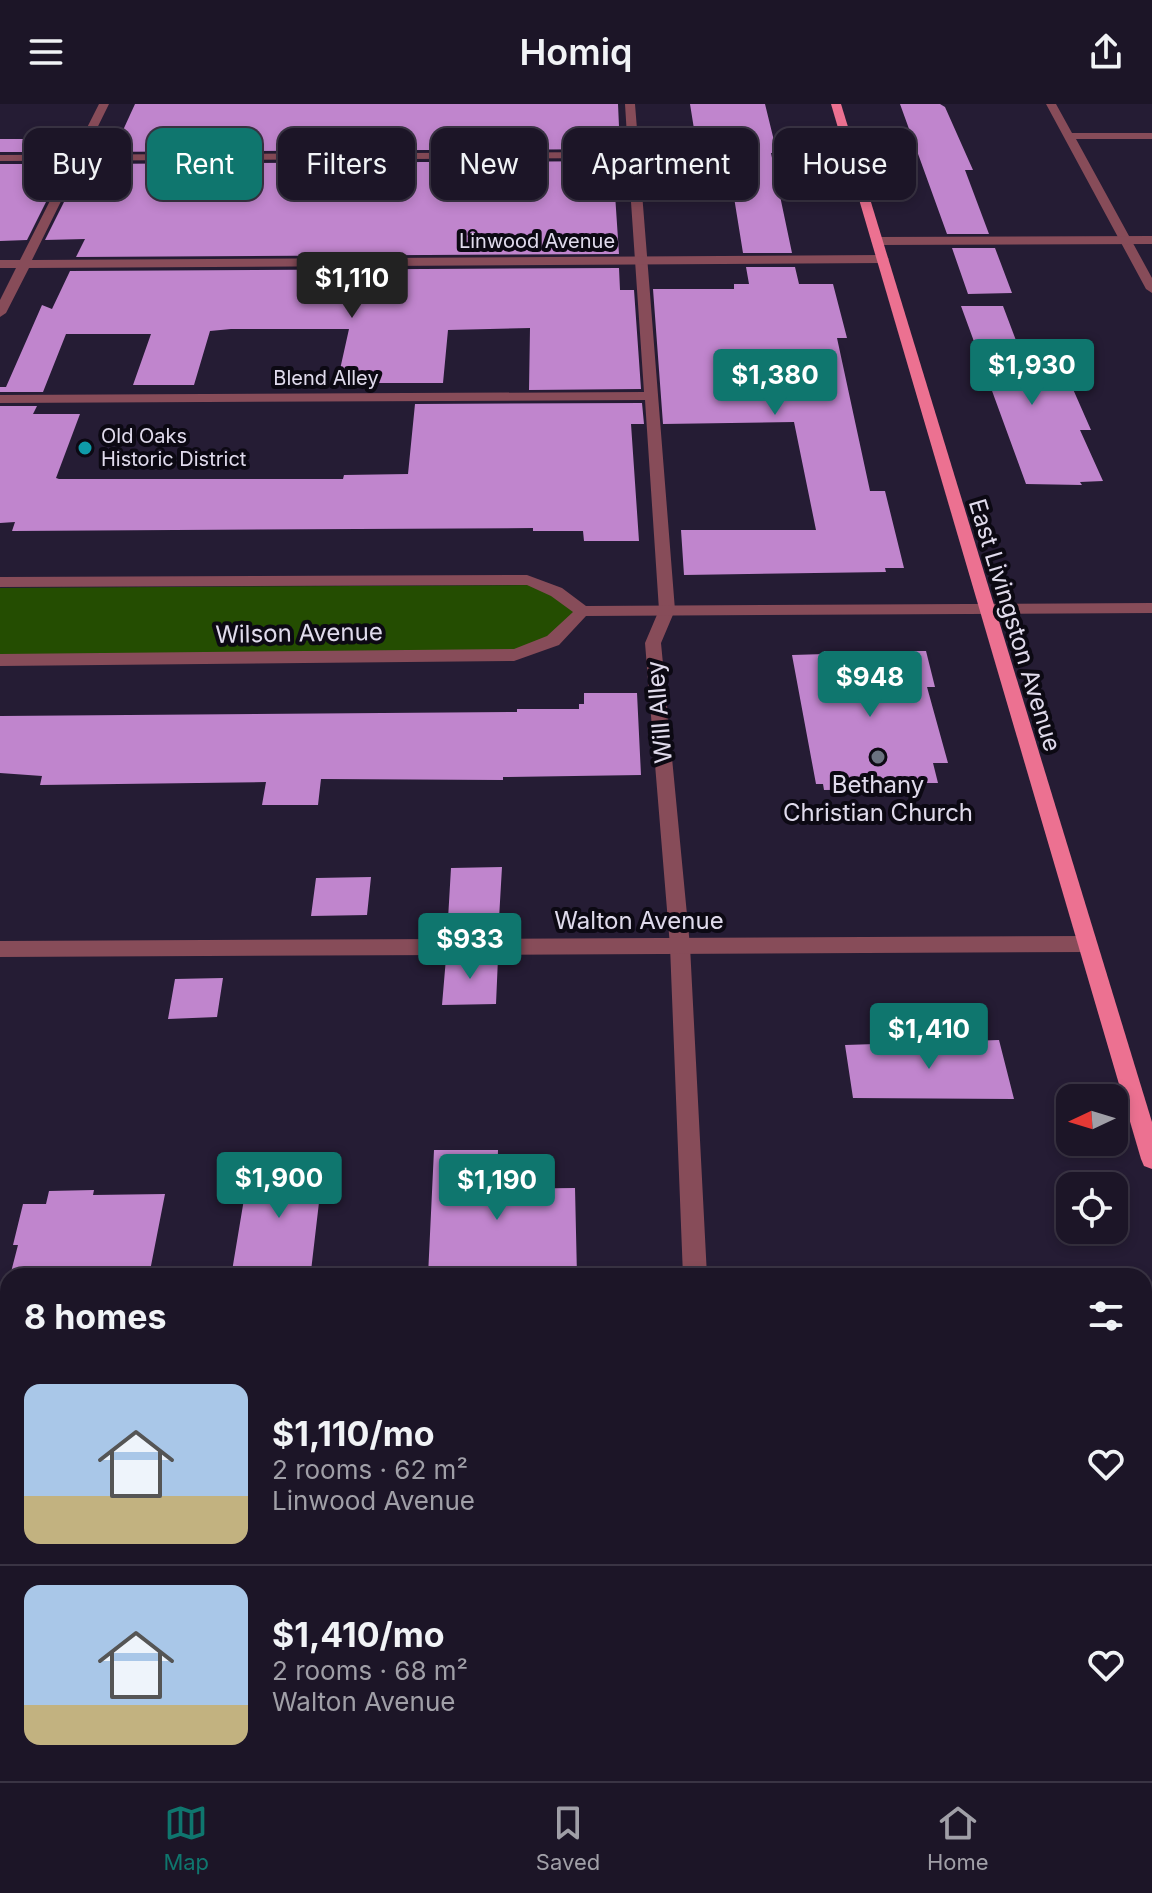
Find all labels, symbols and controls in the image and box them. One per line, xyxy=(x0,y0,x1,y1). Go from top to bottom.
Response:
icon: menu xyxy=(24,30,68,74)
text: Homiq xyxy=(519,30,633,74)
icon: share xyxy=(1084,30,1128,74)
chip: Buy xyxy=(24,128,131,200)
chip: Rent xyxy=(147,128,262,200)
chip: Filters xyxy=(278,128,415,200)
chip: New xyxy=(431,128,547,200)
chip: Apartment xyxy=(563,128,758,200)
chip: House xyxy=(774,128,916,200)
street label: Linwood Avenue xyxy=(459,229,615,253)
pin: $1,110 xyxy=(287,252,417,320)
text: $1,110 xyxy=(315,262,389,293)
pin: $1,930 xyxy=(967,339,1097,407)
pin: $1,380 xyxy=(710,349,840,417)
text: $1,930 xyxy=(988,349,1076,380)
text: $1,380 xyxy=(731,359,819,390)
street label: Blend Alley xyxy=(273,366,379,390)
place label: Old Oaks Historic District xyxy=(101,424,247,471)
marker: Old Oaks Historic District xyxy=(76,439,94,457)
street label: East Livingston Avenue xyxy=(963,495,1067,755)
street label: Wilson Avenue xyxy=(215,617,383,649)
pin: $948 xyxy=(823,651,917,719)
street label: Will Alley xyxy=(640,659,678,765)
text: $948 xyxy=(836,661,904,692)
marker: Bethany Christian Church xyxy=(869,748,887,766)
place label: Bethany Christian Church xyxy=(783,770,973,827)
street label: Walton Avenue xyxy=(554,906,724,935)
pin: $933 xyxy=(423,913,517,981)
text: $933 xyxy=(436,923,504,954)
pin: $1,410 xyxy=(864,1003,994,1071)
text: $1,410 xyxy=(888,1013,970,1044)
north arrow xyxy=(1056,1084,1128,1156)
map controls xyxy=(1056,1084,1128,1244)
pin: $1,900 xyxy=(214,1152,344,1220)
pin: $1,190 xyxy=(432,1154,562,1222)
text: $1,900 xyxy=(235,1162,323,1193)
text: $1,190 xyxy=(457,1164,537,1195)
button: locate xyxy=(1056,1172,1128,1244)
icon: filters xyxy=(1084,1294,1128,1338)
text: 8 homes xyxy=(24,1296,167,1337)
text: $1,110/mo xyxy=(272,1413,435,1454)
icon: home xyxy=(88,1416,184,1512)
icon: heart xyxy=(1084,1442,1128,1486)
text: 2 rooms · 62 m² xyxy=(272,1454,468,1485)
text: Linwood Avenue xyxy=(272,1485,475,1516)
text: $1,410/mo xyxy=(272,1614,445,1655)
icon: home xyxy=(88,1617,184,1713)
icon: heart xyxy=(1084,1643,1128,1687)
text: 2 rooms · 68 m² xyxy=(272,1655,468,1686)
text: Walton Avenue xyxy=(272,1686,455,1717)
tab: Map xyxy=(163,1801,209,1875)
tab: Saved xyxy=(536,1801,600,1875)
tab: Home xyxy=(927,1801,989,1875)

